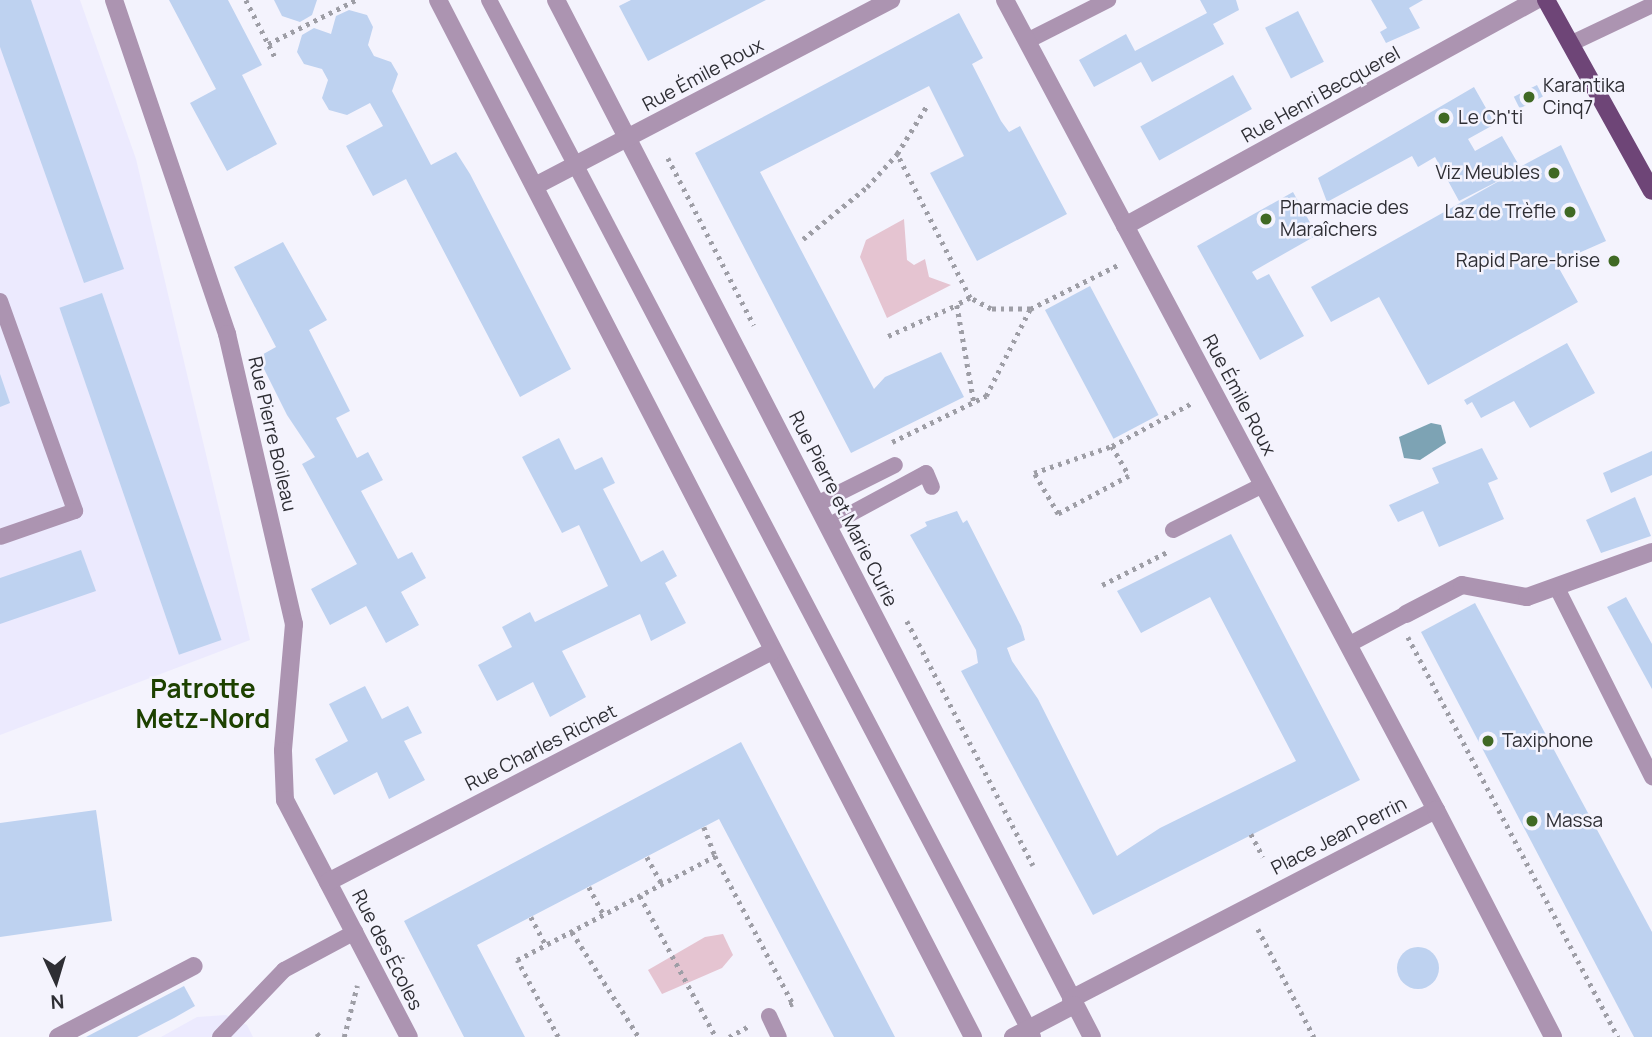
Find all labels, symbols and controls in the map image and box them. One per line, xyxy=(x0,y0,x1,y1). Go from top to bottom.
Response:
street label: Rue Émile Roux xyxy=(639,34,767,116)
street label: Rue Henri Becquerel xyxy=(1238,42,1404,148)
place label: Karantika Cinq7 xyxy=(1543,75,1625,119)
marker: Karantika Cinq7 xyxy=(1521,89,1537,105)
place label: Le Ch'ti xyxy=(1458,107,1523,129)
marker: Le Ch'ti xyxy=(1436,110,1452,126)
place label: Viz Meubles xyxy=(1435,162,1540,184)
marker: Viz Meubles xyxy=(1546,165,1562,181)
place label: Pharmacie des Maraîchers xyxy=(1280,197,1409,241)
place label: Laz de Trèfle xyxy=(1444,201,1556,223)
marker: Laz de Trèfle xyxy=(1562,204,1578,220)
marker: Pharmacie des Maraîchers xyxy=(1258,211,1274,227)
place label: Rapid Pare-brise xyxy=(1456,250,1600,272)
marker: Rapid Pare-brise xyxy=(1606,253,1622,269)
street label: Rue Émile Roux xyxy=(1198,331,1280,459)
street label: Rue Pierre Boileau xyxy=(243,354,301,514)
street label: Rue Pierre et Marie Curie xyxy=(784,408,902,610)
district label: Patrotte Metz-Nord xyxy=(136,673,270,734)
street label: Rue Charles Richet xyxy=(462,700,620,796)
place label: Taxiphone xyxy=(1502,730,1593,752)
marker: Taxiphone xyxy=(1480,733,1496,749)
street label: Place Jean Perrin xyxy=(1267,792,1411,880)
place label: Massa xyxy=(1546,810,1603,832)
marker: Massa xyxy=(1524,813,1540,829)
street label: Rue des Écoles xyxy=(347,886,427,1014)
north arrow xyxy=(21,946,91,1016)
text: N xyxy=(50,989,65,1015)

